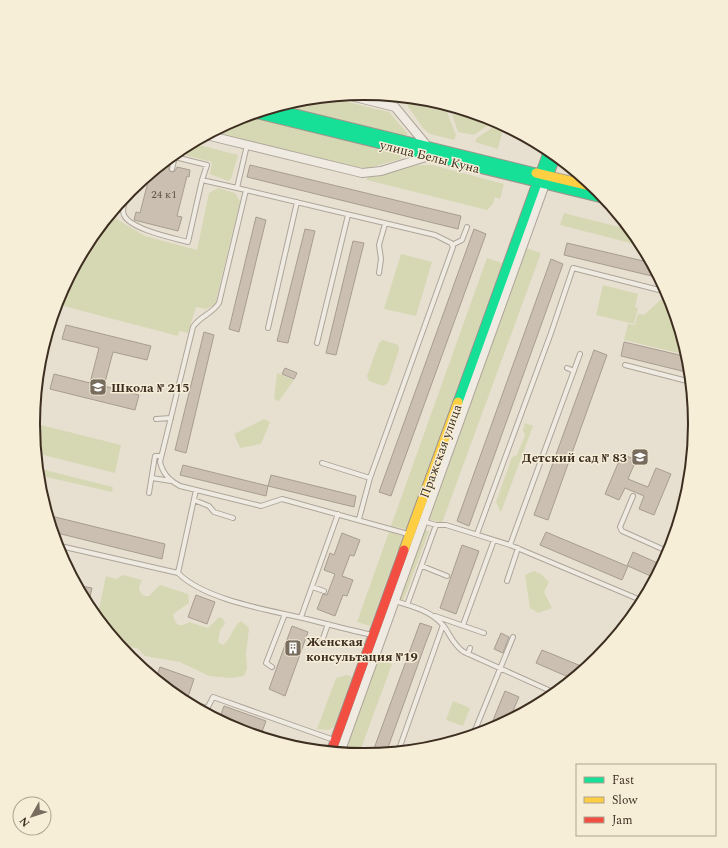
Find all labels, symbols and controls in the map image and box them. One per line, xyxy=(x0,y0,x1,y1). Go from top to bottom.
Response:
street label: улица Белы Куна xyxy=(377,135,482,179)
house number: 24 к1 xyxy=(151,186,177,203)
school or university icon: Школа № 215 xyxy=(88,377,108,397)
place label: Школа № 215 xyxy=(111,378,189,398)
street label: Пражская улица xyxy=(415,401,467,501)
school or university icon: Детский сад № 83 xyxy=(630,447,650,467)
place label: Детский сад № 83 xyxy=(522,448,627,468)
place label: Женская консультация №19 xyxy=(306,632,418,667)
building icon: Женская консультация №19 xyxy=(283,638,303,658)
legend xyxy=(576,764,716,836)
text: Fast xyxy=(612,771,634,790)
text: Slow xyxy=(612,791,638,810)
north arrow xyxy=(12,796,52,836)
text: Jam xyxy=(612,811,633,830)
text: N xyxy=(15,813,34,831)

